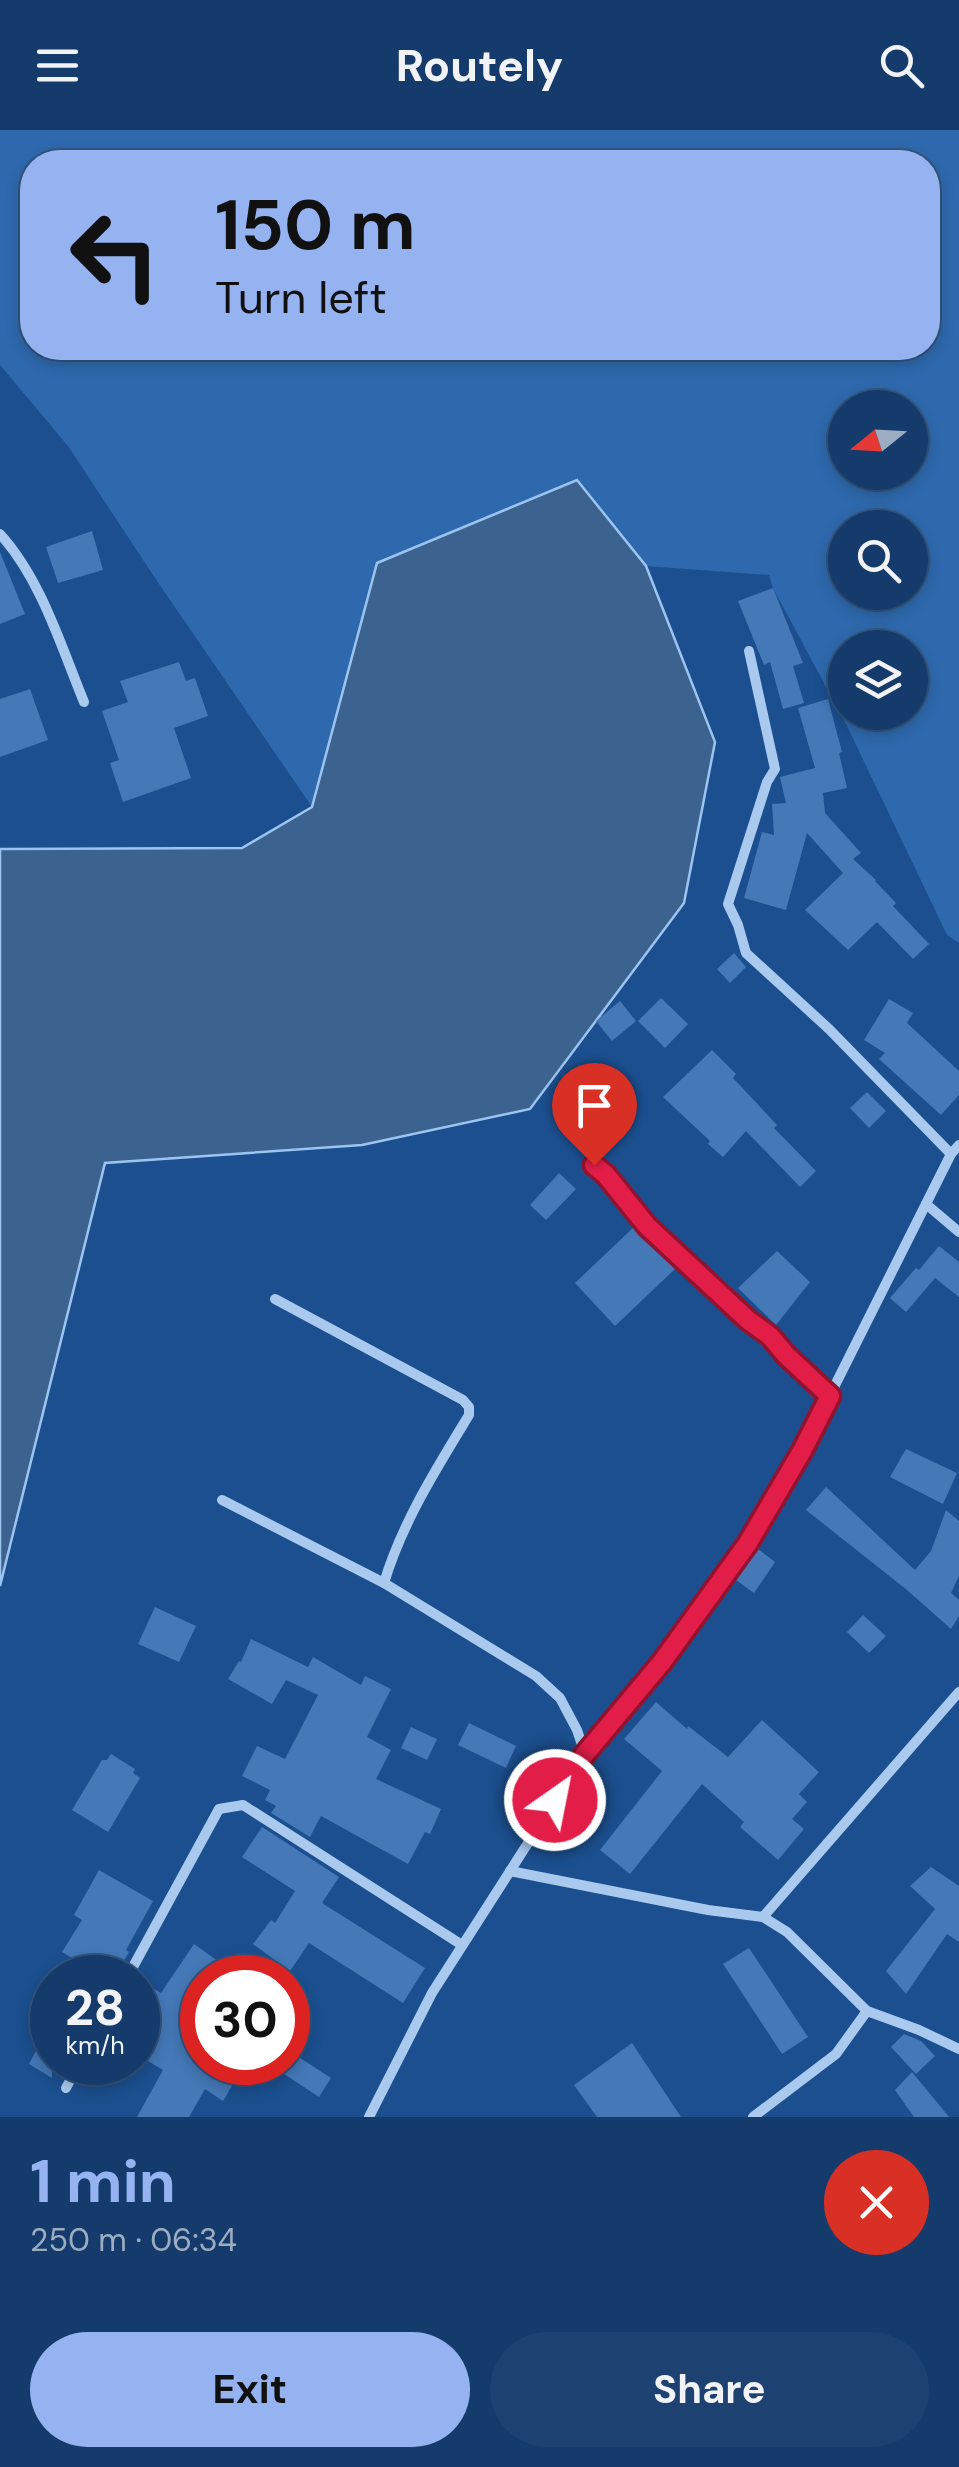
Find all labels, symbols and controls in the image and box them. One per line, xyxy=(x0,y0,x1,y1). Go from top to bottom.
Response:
text: Routely xyxy=(396,36,563,95)
icon: menu xyxy=(30,38,85,93)
icon: search xyxy=(874,38,929,93)
text: 150 m xyxy=(215,180,416,271)
icon: left xyxy=(50,190,180,320)
text: Turn left xyxy=(215,268,387,327)
north arrow xyxy=(828,390,928,490)
map controls xyxy=(828,390,928,730)
button: search xyxy=(828,510,928,610)
button: layers xyxy=(828,630,928,730)
pin xyxy=(552,1063,637,1166)
icon: arrive xyxy=(567,1078,622,1133)
position arrow xyxy=(503,1748,607,1852)
speed limit sign: 30 xyxy=(180,1955,310,2085)
text: 28 xyxy=(65,1975,125,2041)
text: km/h xyxy=(65,2029,125,2062)
text: 1 min xyxy=(30,2142,176,2221)
button: close xyxy=(824,2150,929,2255)
text: 250 m · 06:34 xyxy=(30,2219,237,2261)
button: Exit xyxy=(30,2332,470,2447)
button: Share xyxy=(490,2332,929,2447)

